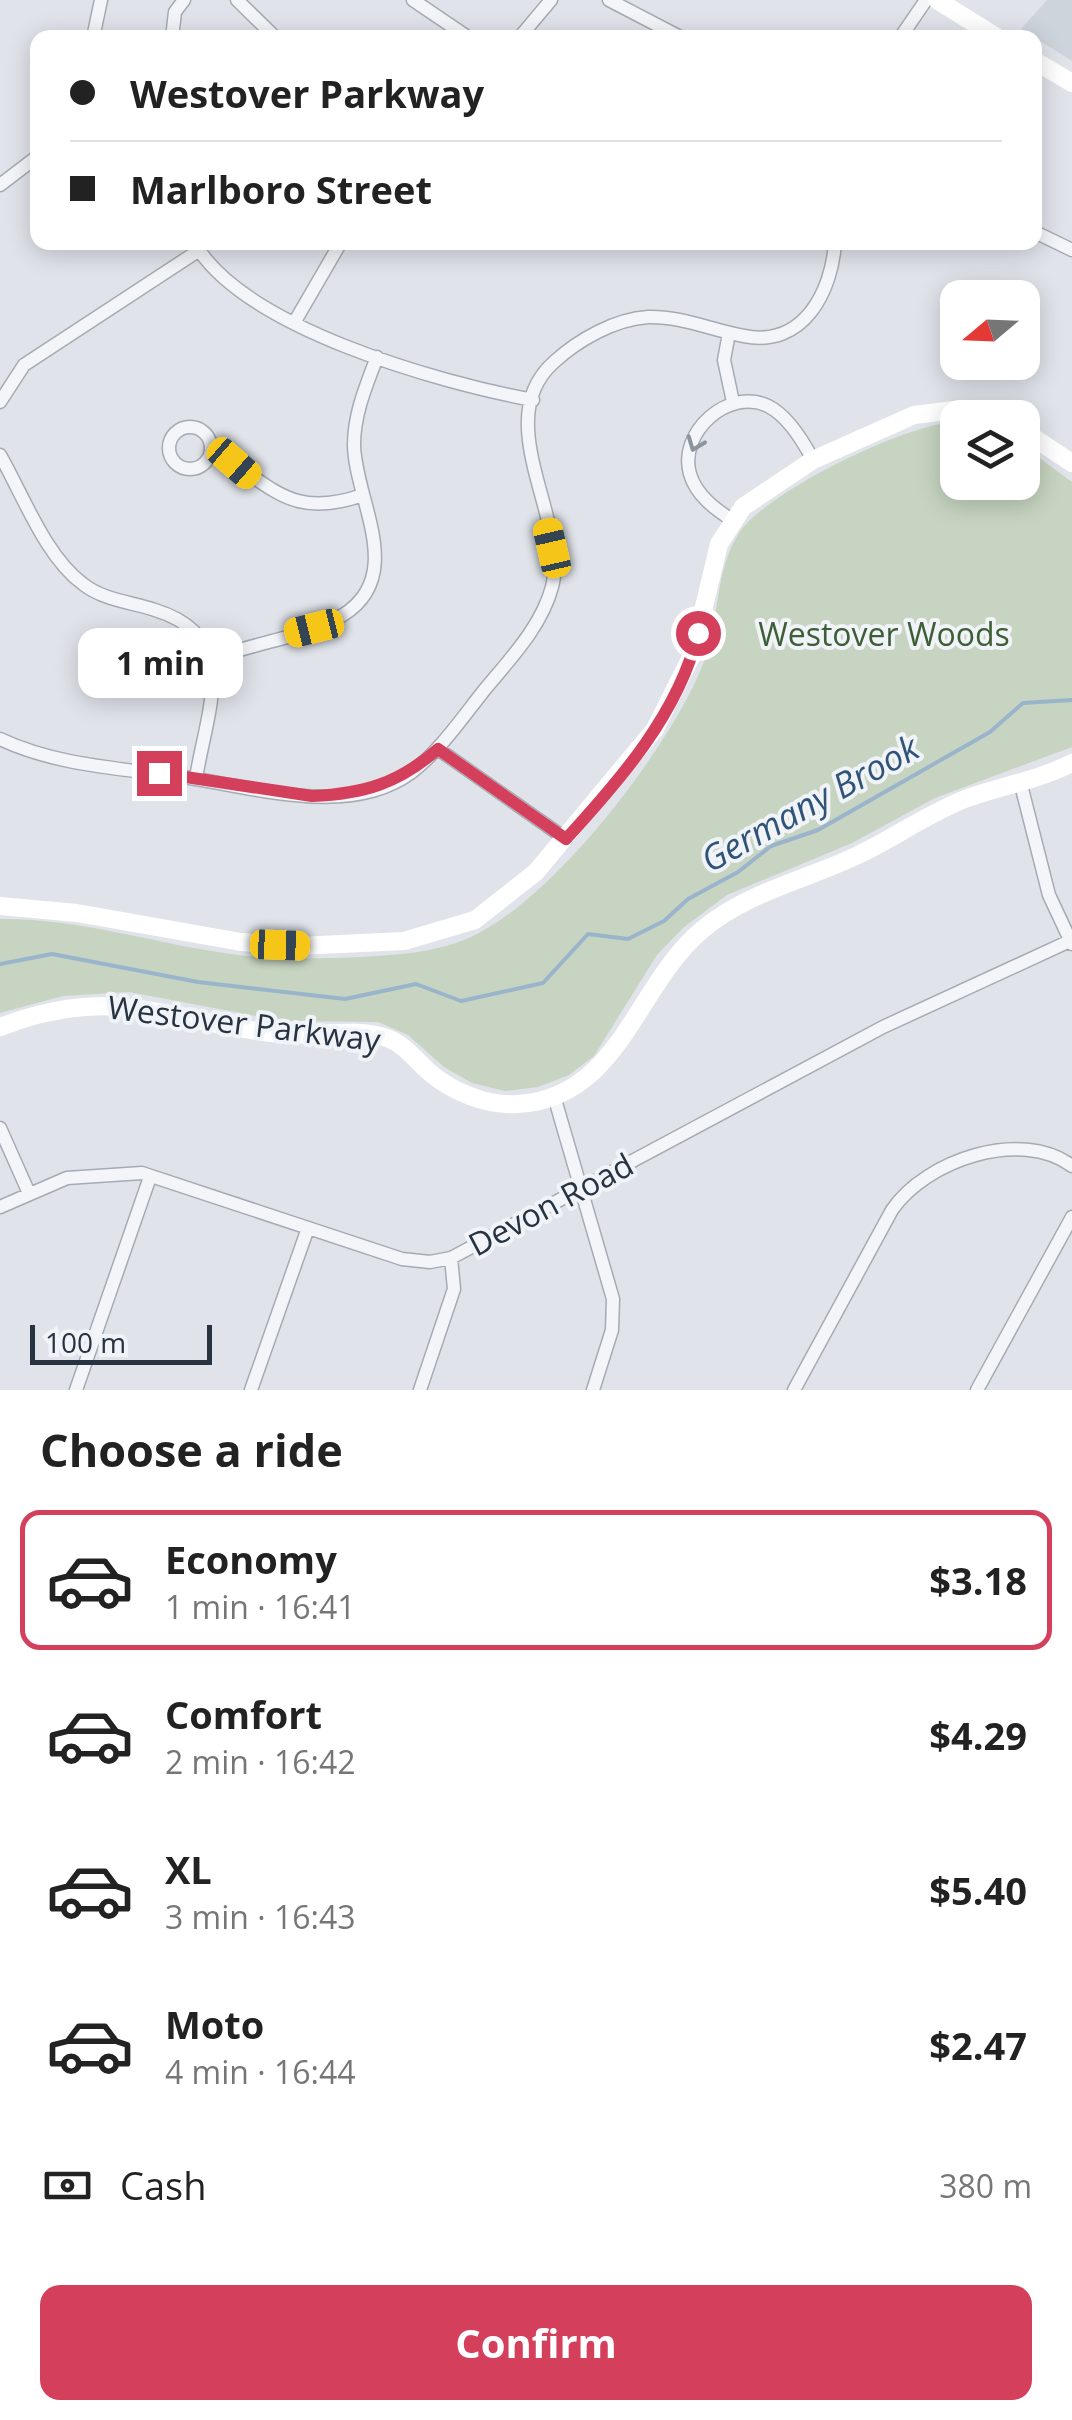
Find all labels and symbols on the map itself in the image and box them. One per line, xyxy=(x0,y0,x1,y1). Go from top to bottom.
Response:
north arrow xyxy=(940,280,1040,380)
car xyxy=(202,432,266,494)
one-way arrow xyxy=(686,434,706,452)
car xyxy=(531,515,573,581)
car xyxy=(281,606,347,650)
route start xyxy=(676,611,721,656)
park label: Westover Woods xyxy=(758,612,1010,655)
callout: 1 min xyxy=(76,628,242,698)
water label: Germany Brook xyxy=(692,723,928,882)
route end xyxy=(137,751,182,796)
car xyxy=(249,929,311,961)
street label: Westover Parkway xyxy=(105,984,384,1061)
street label: Devon Road xyxy=(460,1142,640,1265)
scale bar xyxy=(30,1320,212,1364)

